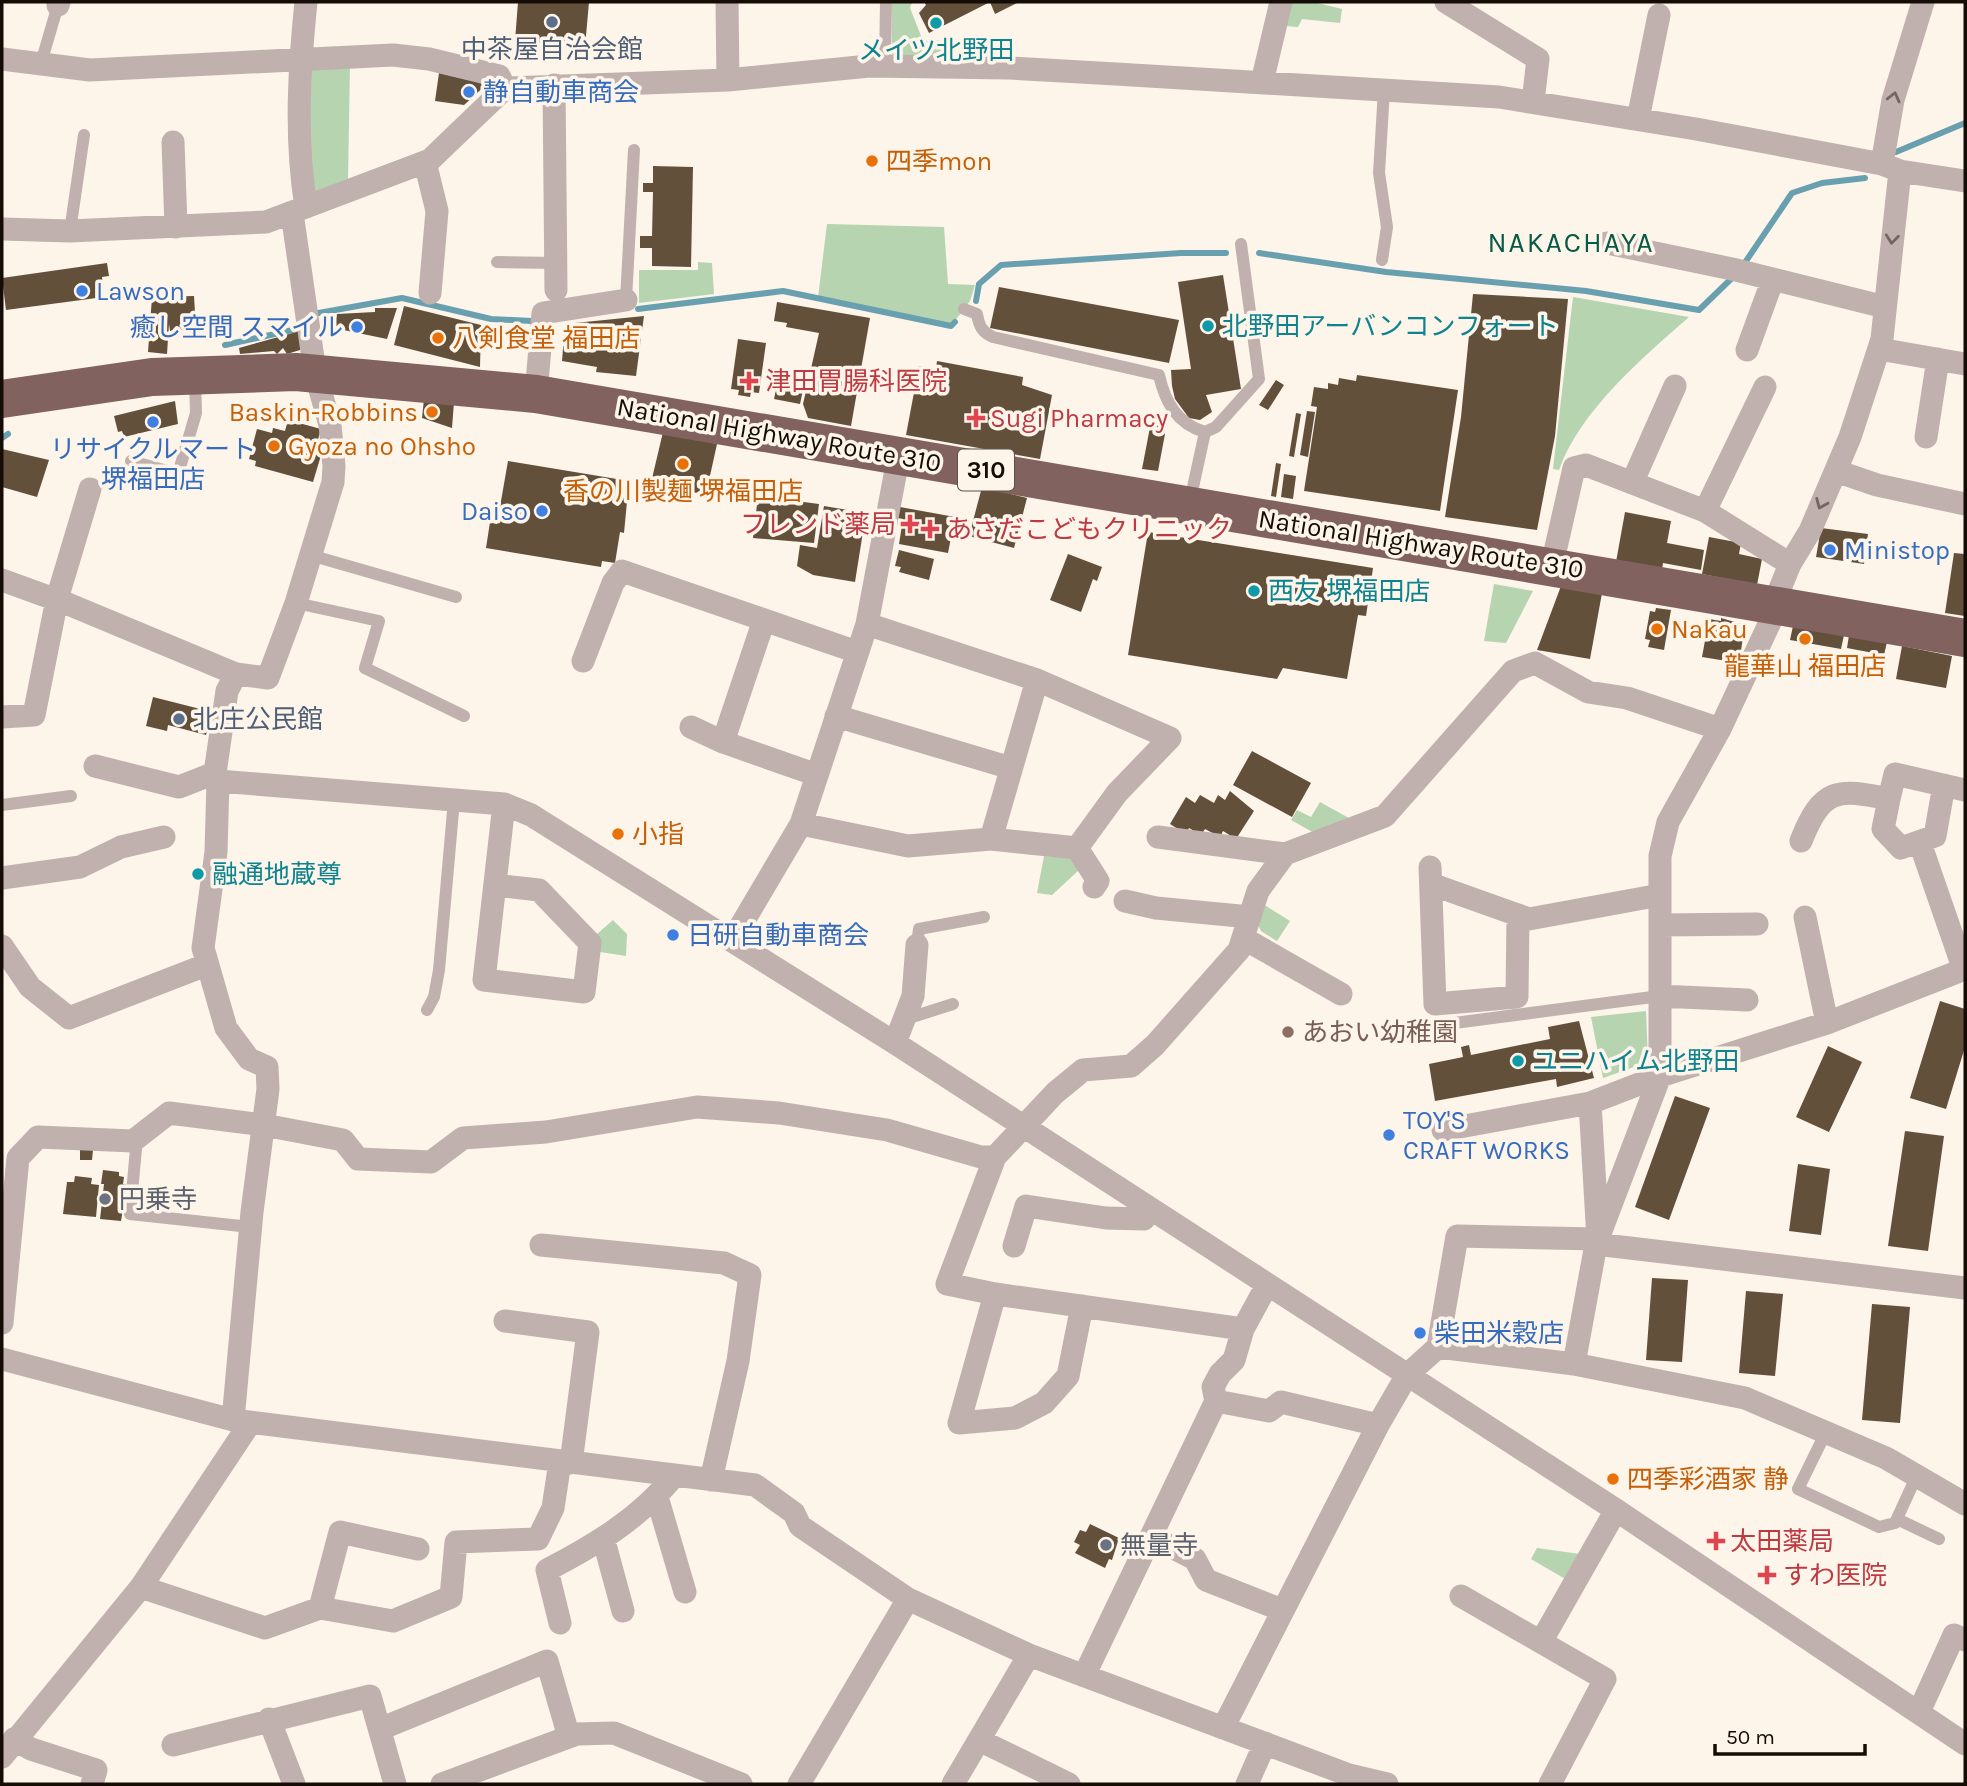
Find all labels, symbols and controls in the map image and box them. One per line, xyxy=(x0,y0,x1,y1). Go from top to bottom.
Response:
marker: 中茶屋自治会館 xyxy=(544,14,560,30)
marker: メイツ北野田 xyxy=(928,15,944,31)
place label: 中茶屋自治会館 xyxy=(461,34,643,65)
place label: メイツ北野田 xyxy=(858,35,1014,66)
place label: 静自動車商会 xyxy=(483,77,639,108)
marker: 静自動車商会 xyxy=(461,84,477,100)
one-way arrow xyxy=(1886,91,1901,103)
place label: 四季mon xyxy=(886,146,992,177)
marker: 四季mon xyxy=(864,153,880,169)
district label: NAKACHAYA xyxy=(1487,226,1655,259)
one-way arrow xyxy=(1885,233,1900,245)
place label: Lawson xyxy=(96,276,185,307)
marker: Lawson xyxy=(74,283,90,299)
place label: 北野田アーバンコンフォート xyxy=(1222,311,1559,342)
place label: 癒し空間 スマイル xyxy=(130,312,343,343)
marker: 北野田アーバンコンフォート xyxy=(1200,318,1216,334)
marker: 癒し空間 スマイル xyxy=(349,319,365,335)
place label: 八剣食堂 福田店 xyxy=(452,323,640,354)
marker: 八剣食堂 福田店 xyxy=(430,330,446,346)
place label: 津田胃腸科医院 xyxy=(765,366,947,397)
marker: 津田胃腸科医院 xyxy=(739,371,759,391)
street label: National Highway Route 310 xyxy=(614,391,944,479)
place label: Baskin-Robbins xyxy=(229,397,418,428)
place label: Sugi Pharmacy xyxy=(990,403,1168,434)
marker: Baskin-Robbins xyxy=(424,404,440,420)
marker: Sugi Pharmacy xyxy=(968,410,984,426)
marker: リサイクルマート 堺福田店 xyxy=(145,414,161,430)
place label: Gyoza no Ohsho xyxy=(288,431,476,462)
place label: リサイクルマート 堺福田店 xyxy=(50,434,256,495)
marker: Gyoza no Ohsho xyxy=(266,438,282,454)
road number: 310 xyxy=(958,449,1014,490)
marker: 香の川製麺 堺福田店 xyxy=(675,456,691,472)
place label: 香の川製麺 堺福田店 xyxy=(563,476,803,507)
place label: Daiso xyxy=(461,496,528,527)
one-way arrow xyxy=(1815,497,1829,510)
marker: Daiso xyxy=(534,503,550,519)
street label: National Highway Route 310 xyxy=(1256,503,1586,585)
place label: フレンド薬局 xyxy=(740,509,896,540)
place label: あさだこどもクリニック xyxy=(946,514,1232,545)
marker: フレンド薬局 xyxy=(902,516,918,532)
marker: あさだこどもクリニック xyxy=(920,519,940,539)
place label: Ministop xyxy=(1844,535,1950,566)
marker: Ministop xyxy=(1822,542,1838,558)
place label: 西友 堺福田店 xyxy=(1268,576,1430,607)
marker: 西友 堺福田店 xyxy=(1246,583,1262,599)
place label: Nakau xyxy=(1671,614,1748,645)
marker: Nakau xyxy=(1649,621,1665,637)
marker: 龍華山 福田店 xyxy=(1797,631,1813,647)
place label: 龍華山 福田店 xyxy=(1724,651,1886,682)
place label: 北庄公民館 xyxy=(193,704,323,735)
marker: 北庄公民館 xyxy=(171,711,187,727)
place label: 小指 xyxy=(632,819,684,850)
marker: 小指 xyxy=(610,826,626,842)
place label: 融通地蔵尊 xyxy=(212,859,342,890)
marker: 融通地蔵尊 xyxy=(190,866,206,882)
place label: 日研自動車商会 xyxy=(687,920,869,951)
marker: 日研自動車商会 xyxy=(665,927,681,943)
place label: あおい幼稚園 xyxy=(1302,1017,1458,1048)
marker: あおい幼稚園 xyxy=(1280,1024,1296,1040)
place label: ユニハイム北野田 xyxy=(1532,1046,1739,1077)
marker: ユニハイム北野田 xyxy=(1510,1053,1526,1069)
place label: TOY'S CRAFT WORKS xyxy=(1403,1105,1570,1166)
marker: TOY'S CRAFT WORKS xyxy=(1381,1127,1397,1143)
place label: 円乗寺 xyxy=(119,1184,197,1215)
marker: 円乗寺 xyxy=(97,1191,113,1207)
place label: 柴田米穀店 xyxy=(1434,1318,1564,1349)
marker: 柴田米穀店 xyxy=(1412,1325,1428,1341)
place label: 四季彩酒家 静 xyxy=(1627,1464,1789,1495)
marker: 四季彩酒家 静 xyxy=(1605,1471,1621,1487)
place label: 太田薬局 xyxy=(1730,1526,1834,1557)
place label: 無量寺 xyxy=(1120,1530,1198,1561)
marker: 太田薬局 xyxy=(1708,1533,1724,1549)
marker: 無量寺 xyxy=(1098,1537,1114,1553)
place label: すわ医院 xyxy=(1783,1560,1887,1591)
marker: すわ医院 xyxy=(1757,1565,1777,1585)
scale bar xyxy=(1715,1712,1866,1756)
text: 50 m xyxy=(1726,1725,1775,1749)

